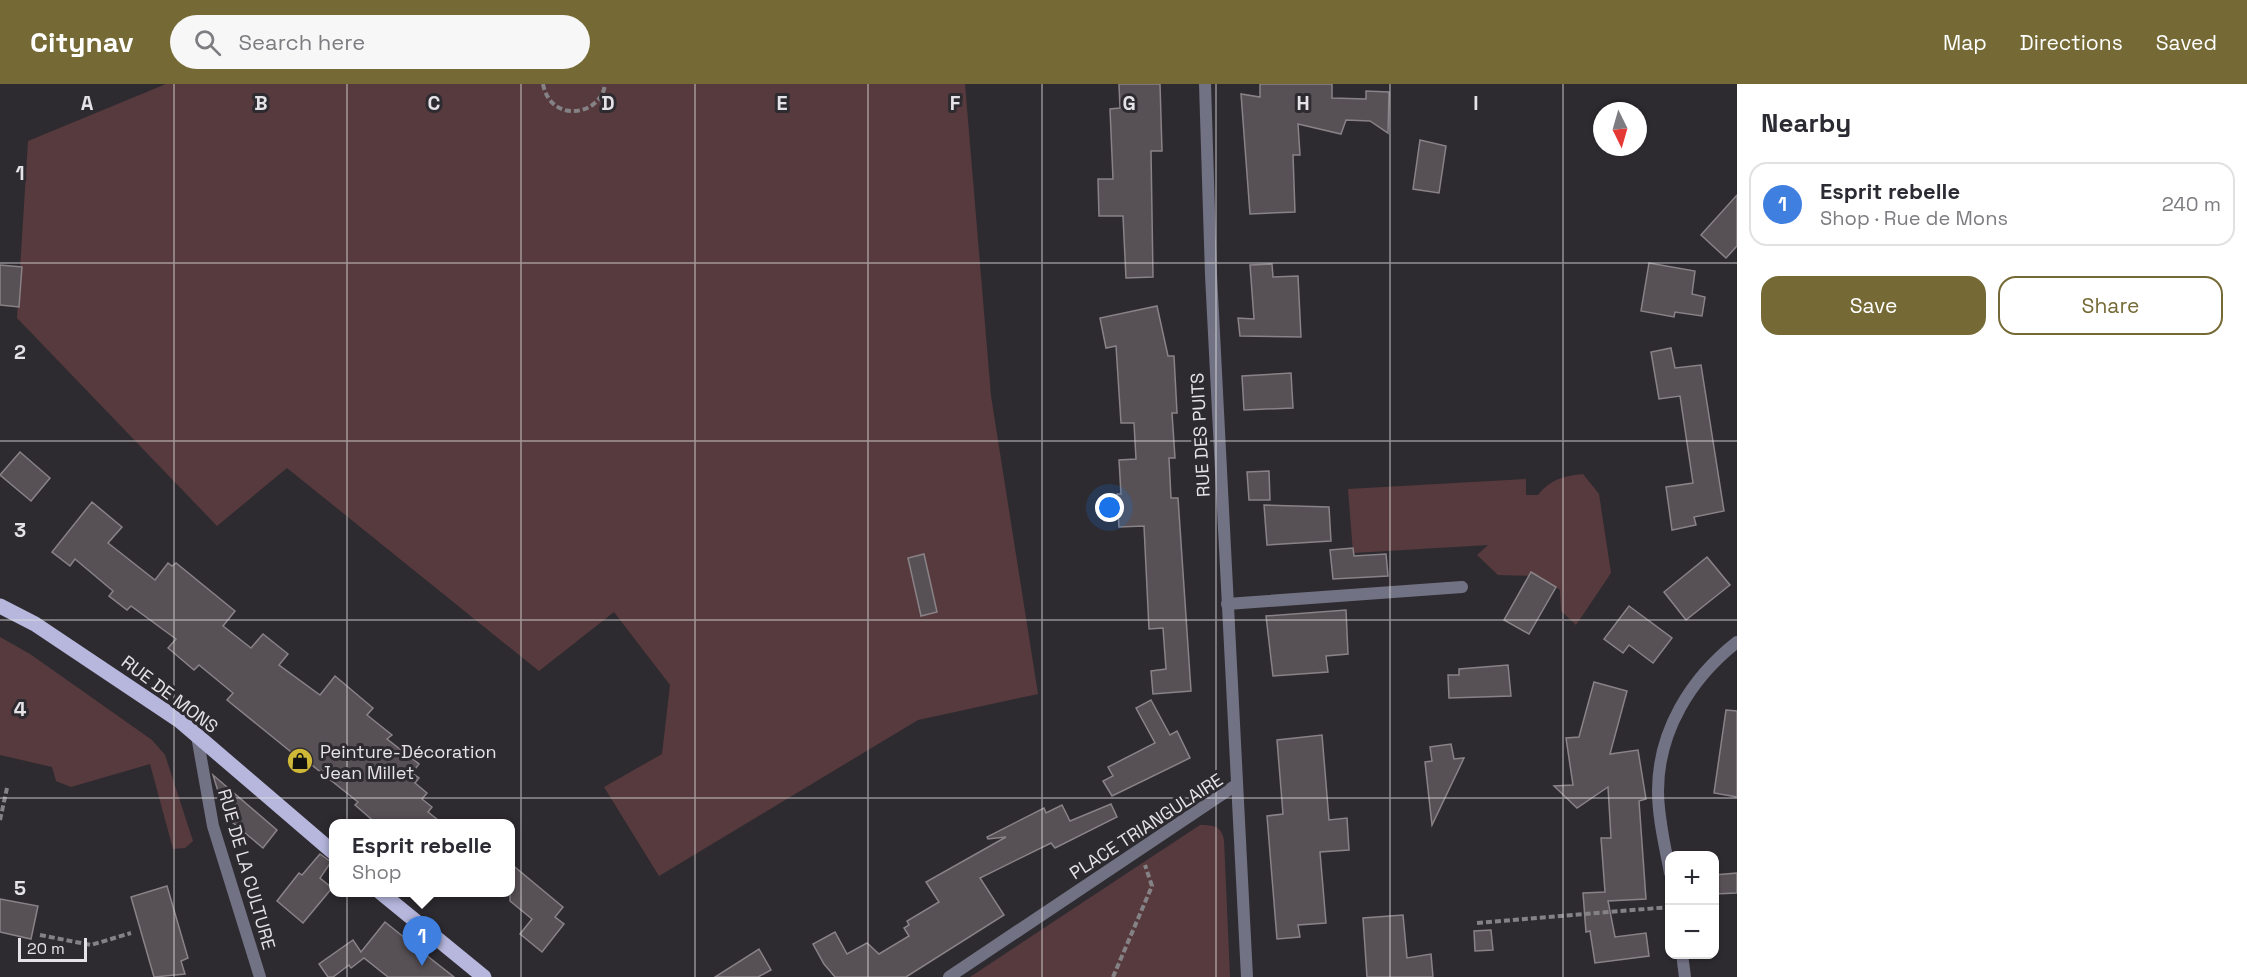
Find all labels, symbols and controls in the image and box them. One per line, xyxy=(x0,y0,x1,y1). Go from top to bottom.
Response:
search box xyxy=(170,15,590,69)
text: Citynav xyxy=(30,24,134,60)
icon: search xyxy=(191,26,224,59)
text: Search here xyxy=(239,28,365,56)
text: Map xyxy=(1943,29,1987,56)
text: Directions xyxy=(2020,29,2123,56)
text: Saved xyxy=(2156,29,2217,56)
text: A xyxy=(81,90,94,116)
text: B xyxy=(254,90,268,116)
text: C xyxy=(428,90,441,116)
text: D xyxy=(601,90,615,116)
text: E xyxy=(776,90,788,116)
text: F xyxy=(950,90,961,116)
text: G xyxy=(1122,90,1136,116)
text: H xyxy=(1296,90,1310,116)
text: I xyxy=(1473,90,1479,116)
north arrow xyxy=(1593,102,1647,156)
text: Nearby xyxy=(1761,106,1851,140)
text: 1 xyxy=(15,160,25,186)
text: Esprit rebelle xyxy=(1820,177,1960,205)
text: 1 xyxy=(1778,191,1787,217)
text: 240 m xyxy=(2162,191,2221,217)
text: Shop · Rue de Mons xyxy=(1820,205,2008,231)
button: Save xyxy=(1761,276,1986,335)
button: Share xyxy=(1998,276,2223,335)
text: 2 xyxy=(14,339,26,365)
street label: RUE DES PUITS xyxy=(1185,372,1215,498)
your location xyxy=(1095,493,1124,522)
text: 3 xyxy=(14,517,26,543)
street label: RUE DE MONS xyxy=(117,650,223,738)
text: 4 xyxy=(14,696,27,722)
place label: Peinture-Décoration Jean Millet xyxy=(320,740,497,784)
shop icon: Peinture-Décoration Jean Millet xyxy=(285,746,315,776)
street label: PLACE TRIANGULAIRE xyxy=(1065,768,1227,884)
street label: RUE DE LA CULTURE xyxy=(213,786,281,952)
popup xyxy=(329,819,515,897)
text: Esprit rebelle xyxy=(352,831,492,859)
map controls xyxy=(1665,851,1719,959)
button: + xyxy=(1665,851,1719,905)
text: Shop xyxy=(352,859,402,885)
text: 5 xyxy=(14,875,26,901)
button: − xyxy=(1665,905,1719,959)
pin: 1 xyxy=(402,916,442,966)
scale bar xyxy=(18,935,87,962)
text: 20 m xyxy=(27,938,65,959)

